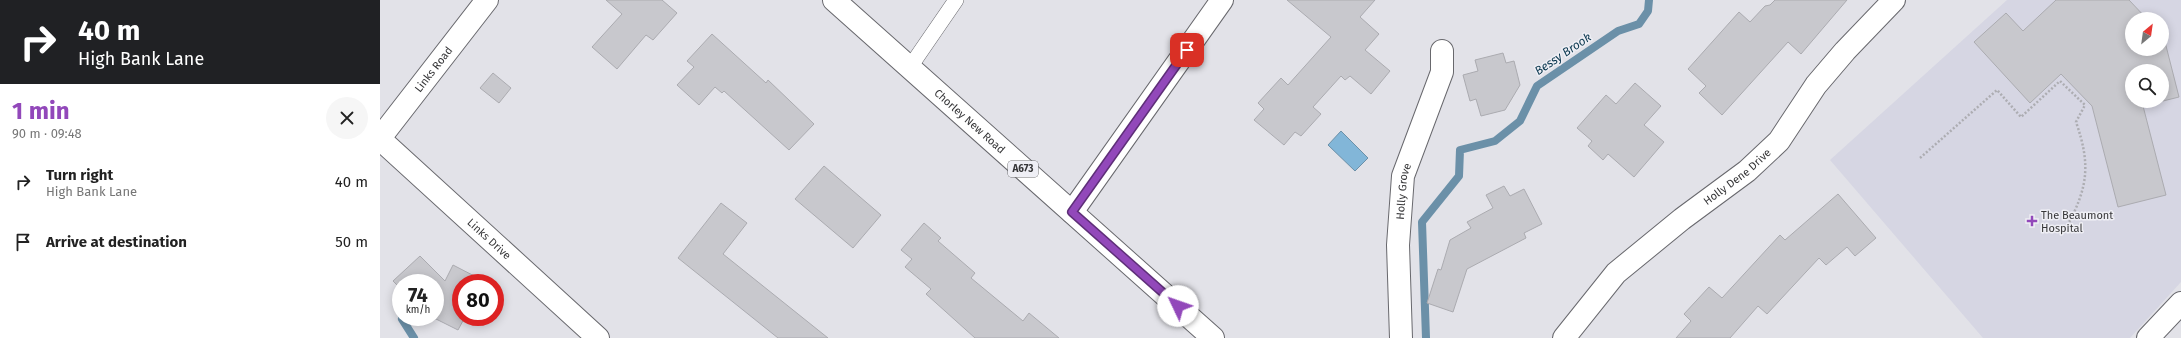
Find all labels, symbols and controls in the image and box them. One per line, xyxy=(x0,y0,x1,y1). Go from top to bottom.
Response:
north arrow xyxy=(2125,12,2169,56)
map controls xyxy=(2125,12,2169,108)
text: 40 m xyxy=(78,14,141,47)
icon: right xyxy=(12,16,64,68)
water label: Bessy Brook xyxy=(1532,30,1594,78)
pin xyxy=(1170,33,1204,67)
icon: arrive xyxy=(1176,39,1198,61)
street label: Links Road xyxy=(412,44,455,95)
text: High Bank Lane xyxy=(78,48,204,70)
button: search xyxy=(2125,64,2169,108)
street label: Chorley New Road xyxy=(932,86,1008,156)
text: 1 min xyxy=(12,97,70,125)
button: close xyxy=(326,97,368,139)
text: 90 m · 09:48 xyxy=(12,126,82,141)
street label: Holly Dene Drive xyxy=(1701,146,1773,208)
road number: A673 xyxy=(1008,161,1038,177)
street label: Holly Grove xyxy=(1393,161,1414,220)
text: Turn right xyxy=(46,166,113,184)
icon: right xyxy=(12,171,34,193)
text: 40 m xyxy=(335,173,368,191)
text: High Bank Lane xyxy=(46,184,137,199)
place label: The Beaumont Hospital xyxy=(2041,209,2113,235)
marker: The Beaumont Hospital xyxy=(2026,215,2038,227)
street label: Links Drive xyxy=(465,216,514,262)
icon: arrive xyxy=(12,231,34,253)
text: Arrive at destination xyxy=(46,233,187,251)
text: 50 m xyxy=(335,233,368,251)
speed limit sign: 80 xyxy=(452,274,504,326)
text: 74 xyxy=(408,283,428,307)
position arrow xyxy=(1157,285,1199,327)
text: km/h xyxy=(406,304,430,316)

